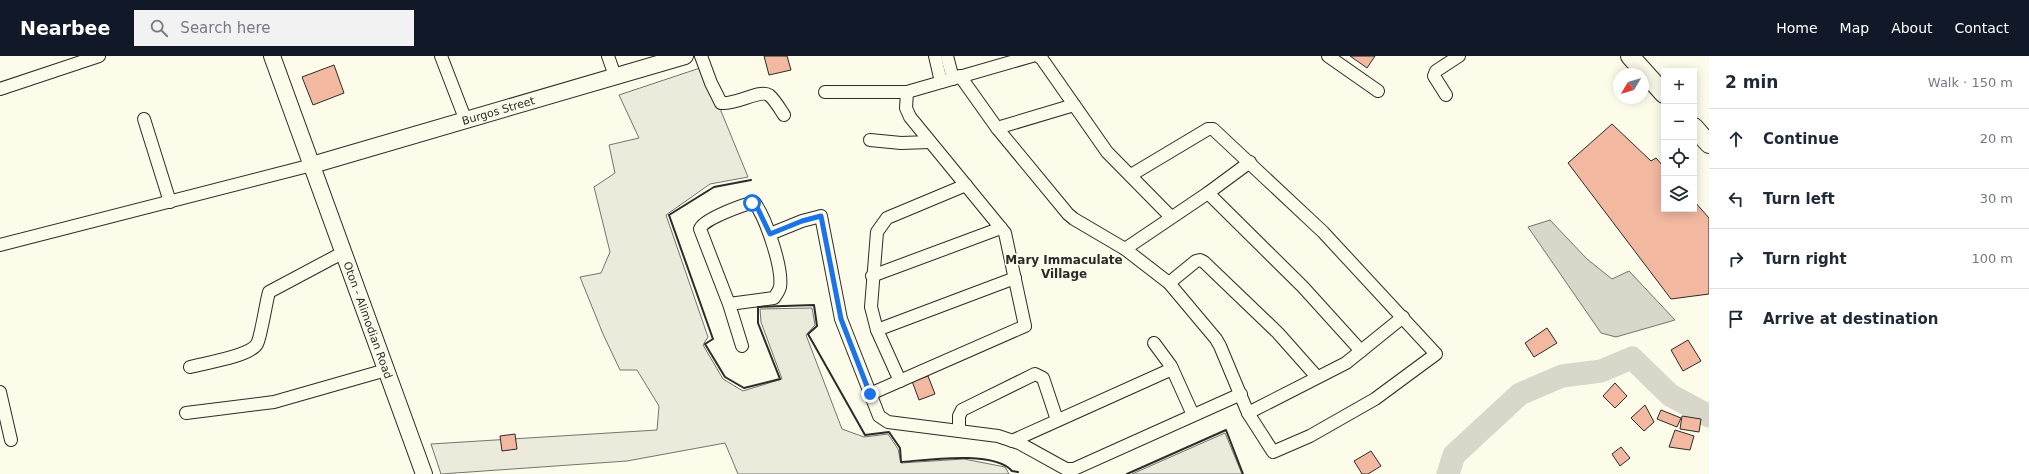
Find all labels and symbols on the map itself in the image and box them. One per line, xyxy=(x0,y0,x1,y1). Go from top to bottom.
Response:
north arrow xyxy=(1613,68,1649,104)
street label: Burgos Street xyxy=(460,94,537,128)
route start xyxy=(743,194,761,212)
district label: Mary Immaculate Village xyxy=(1005,253,1123,281)
street label: Oton - Alimodian Road xyxy=(340,260,395,381)
route end xyxy=(861,385,879,403)

